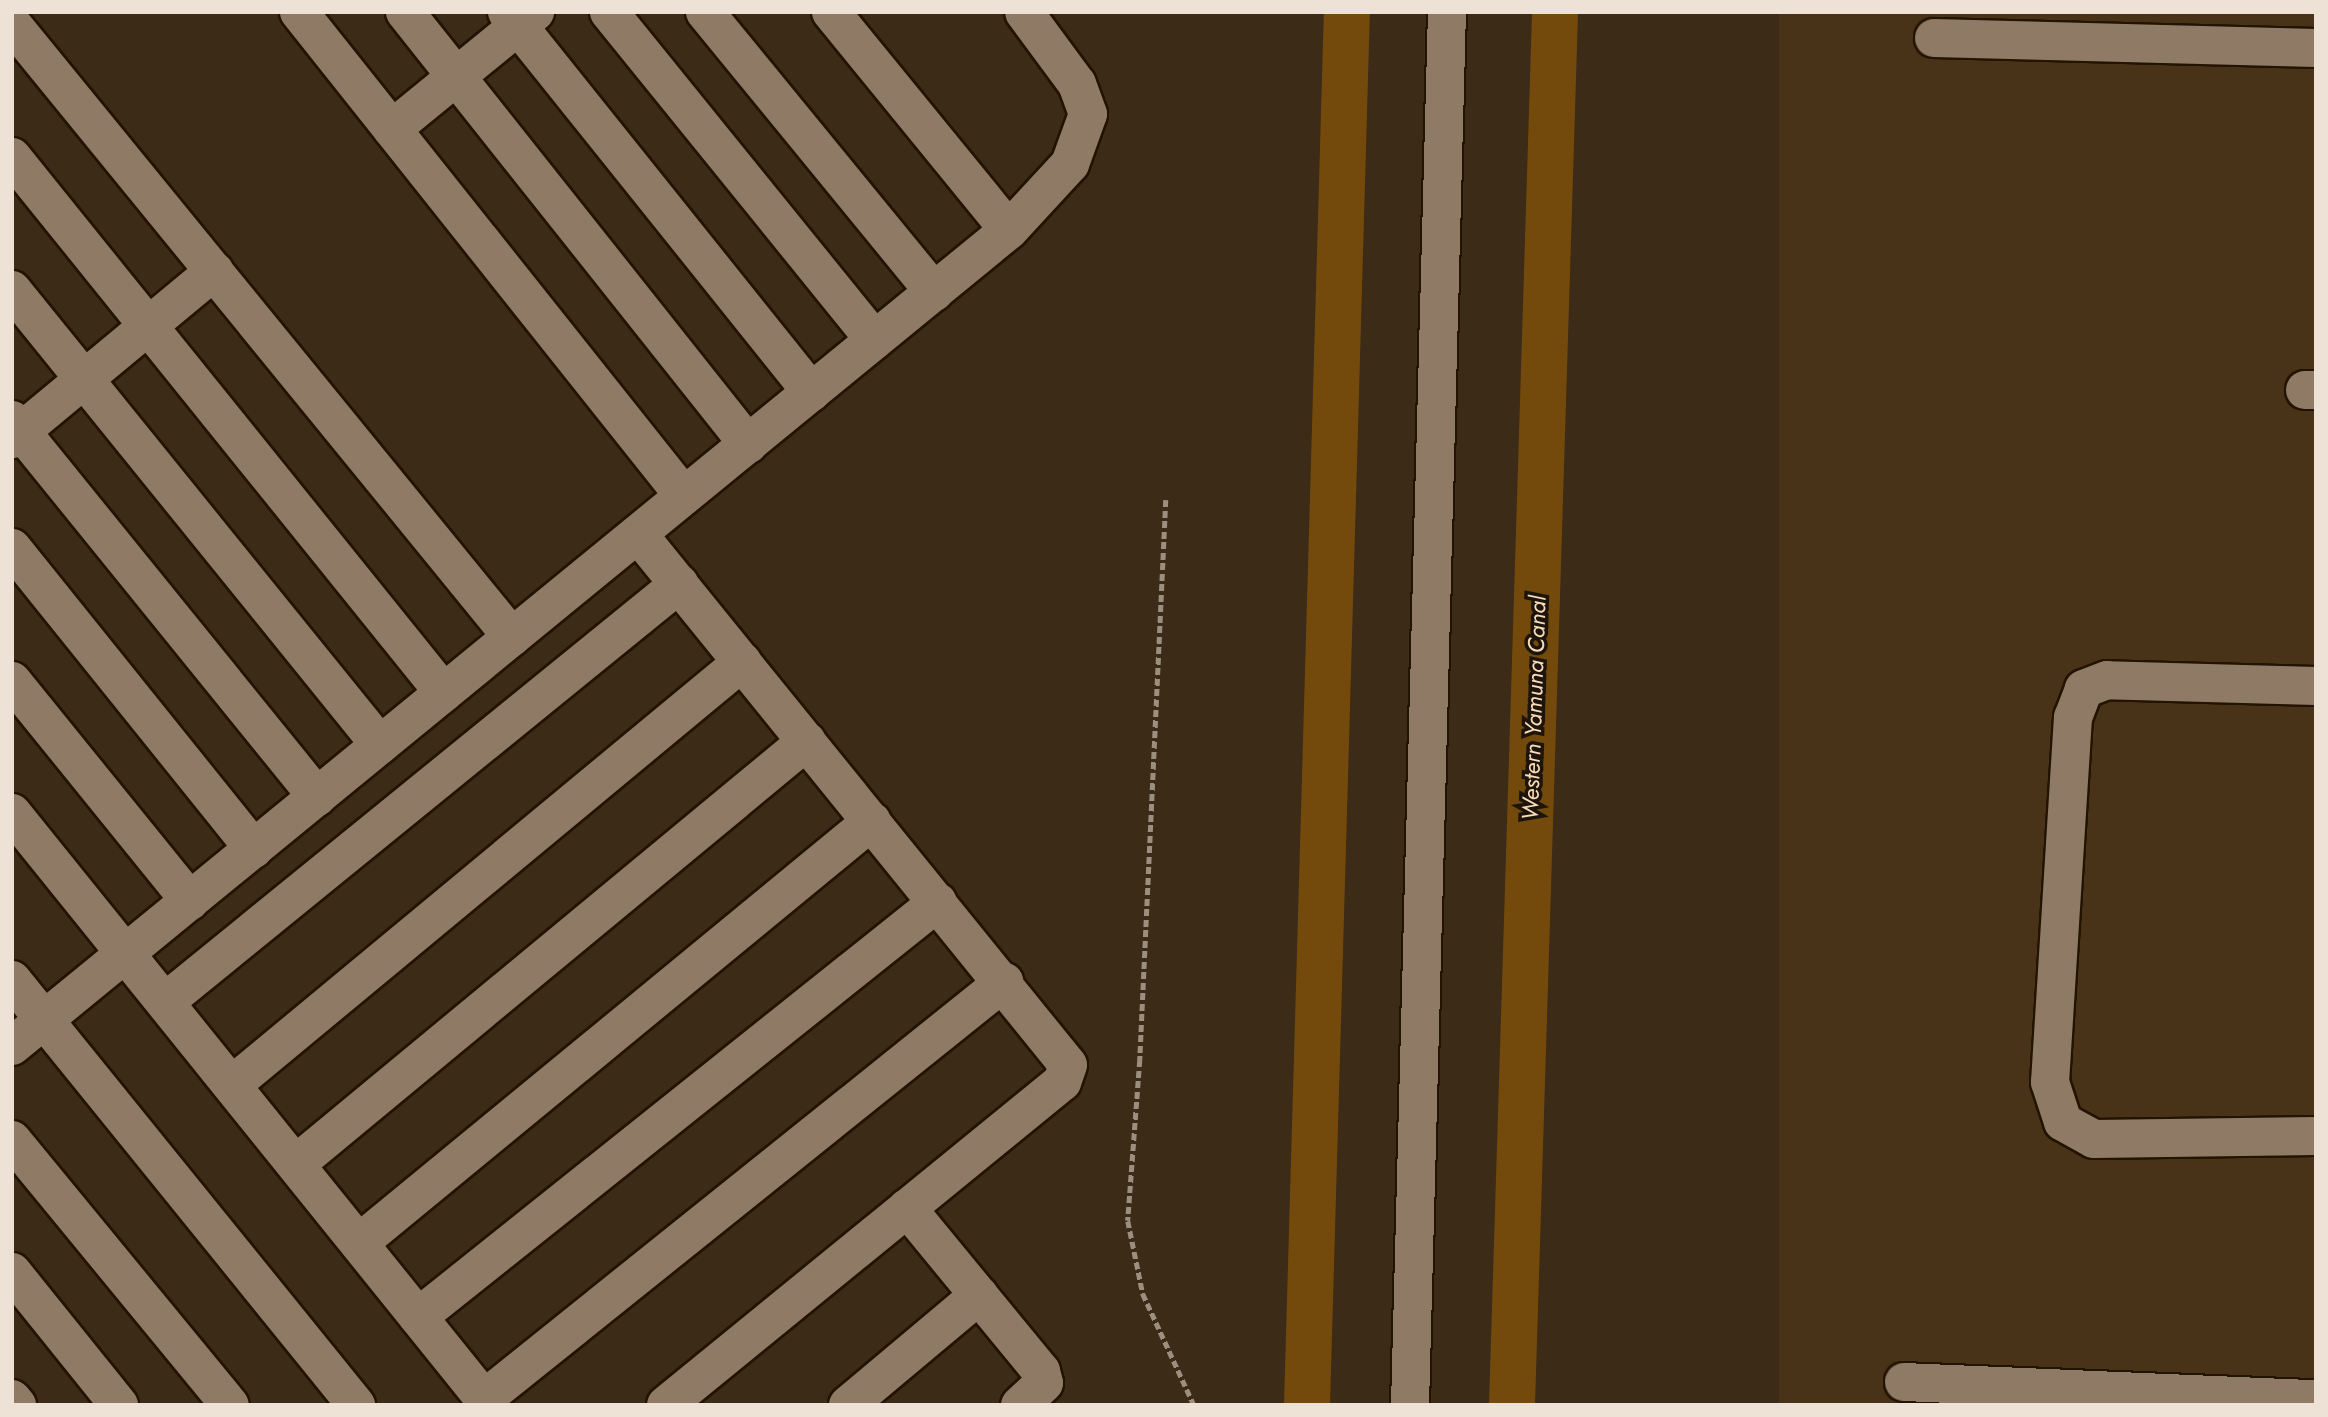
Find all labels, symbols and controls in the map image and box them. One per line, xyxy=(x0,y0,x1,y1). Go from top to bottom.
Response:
water label: Western Yamuna Canal xyxy=(1516,595,1552,821)

